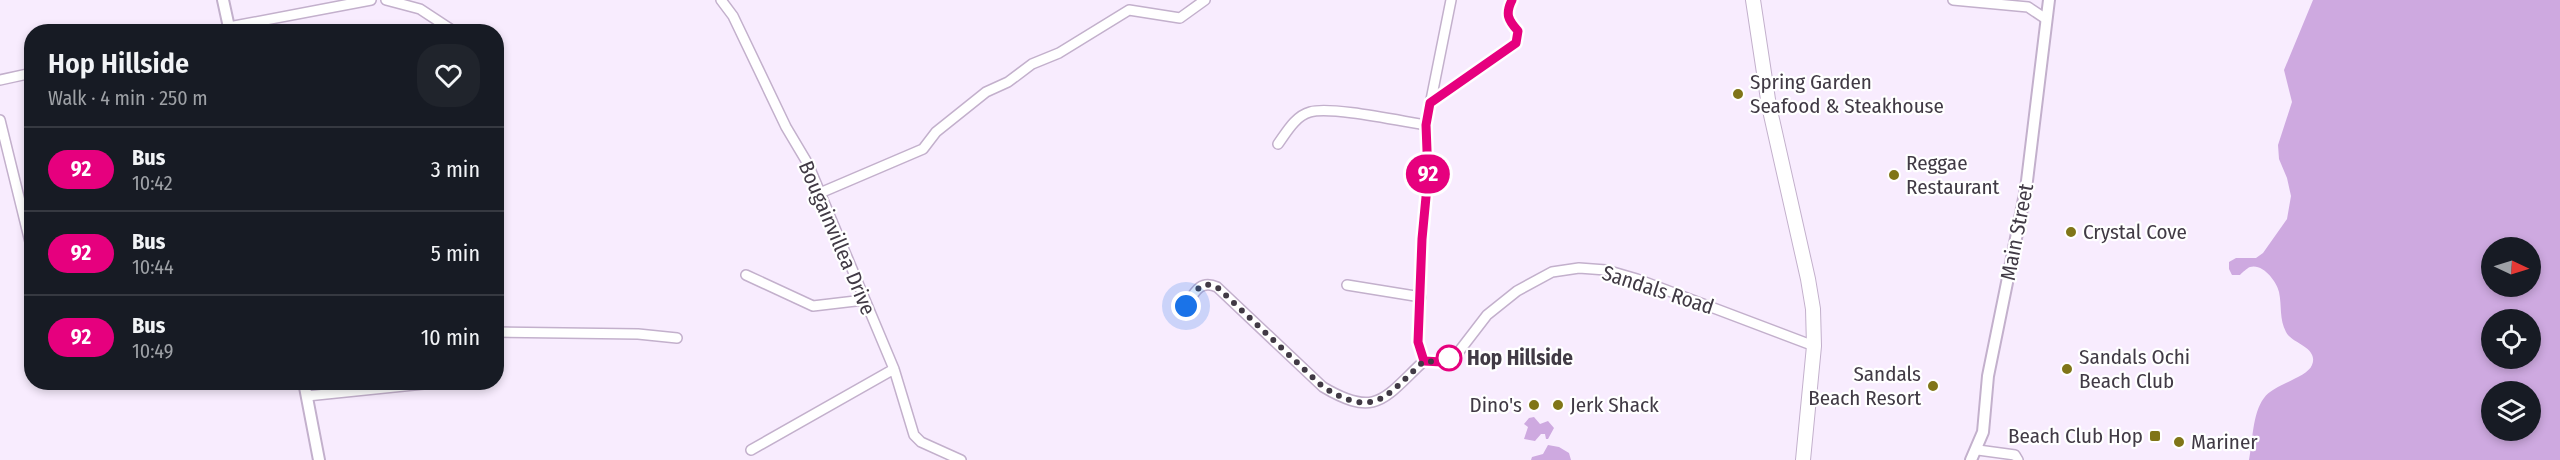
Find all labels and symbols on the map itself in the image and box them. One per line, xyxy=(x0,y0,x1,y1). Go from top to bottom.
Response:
place label: Spring Garden Seafood & Steakhouse xyxy=(1750,69,1944,119)
marker: Spring Garden Seafood & Steakhouse xyxy=(1731,87,1745,101)
place label: Reggae Restaurant xyxy=(1906,150,1999,200)
line badge: 92 xyxy=(1401,154,1455,194)
street label: Bougainvillea Drive xyxy=(793,157,881,319)
marker: Reggae Restaurant xyxy=(1887,168,1901,182)
street label: Main Street xyxy=(1995,181,2039,283)
place label: Crystal Cove xyxy=(2083,219,2187,245)
marker: Crystal Cove xyxy=(2064,225,2078,239)
north arrow xyxy=(2481,237,2541,297)
street label: Sandals Road xyxy=(1599,260,1717,320)
your location xyxy=(1171,291,1201,321)
place label: Sandals Ochi Beach Club xyxy=(2079,344,2190,394)
marker: Hop Hillside xyxy=(1436,345,1462,371)
place label: Hop Hillside xyxy=(1467,345,1573,371)
place label: Sandals Beach Resort xyxy=(1808,361,1921,411)
marker: Sandals Ochi Beach Club xyxy=(2060,362,2074,376)
marker: Sandals Beach Resort xyxy=(1926,379,1940,393)
place label: Dino's xyxy=(1470,392,1522,418)
place label: Jerk Shack xyxy=(1570,392,1659,418)
marker: Dino's xyxy=(1527,398,1541,412)
marker: Jerk Shack xyxy=(1551,398,1565,412)
place label: Beach Club Hop xyxy=(2008,423,2143,449)
marker: Beach Club Hop xyxy=(2148,429,2162,443)
place label: Mariner xyxy=(2191,429,2258,455)
marker: Mariner xyxy=(2172,435,2186,449)

